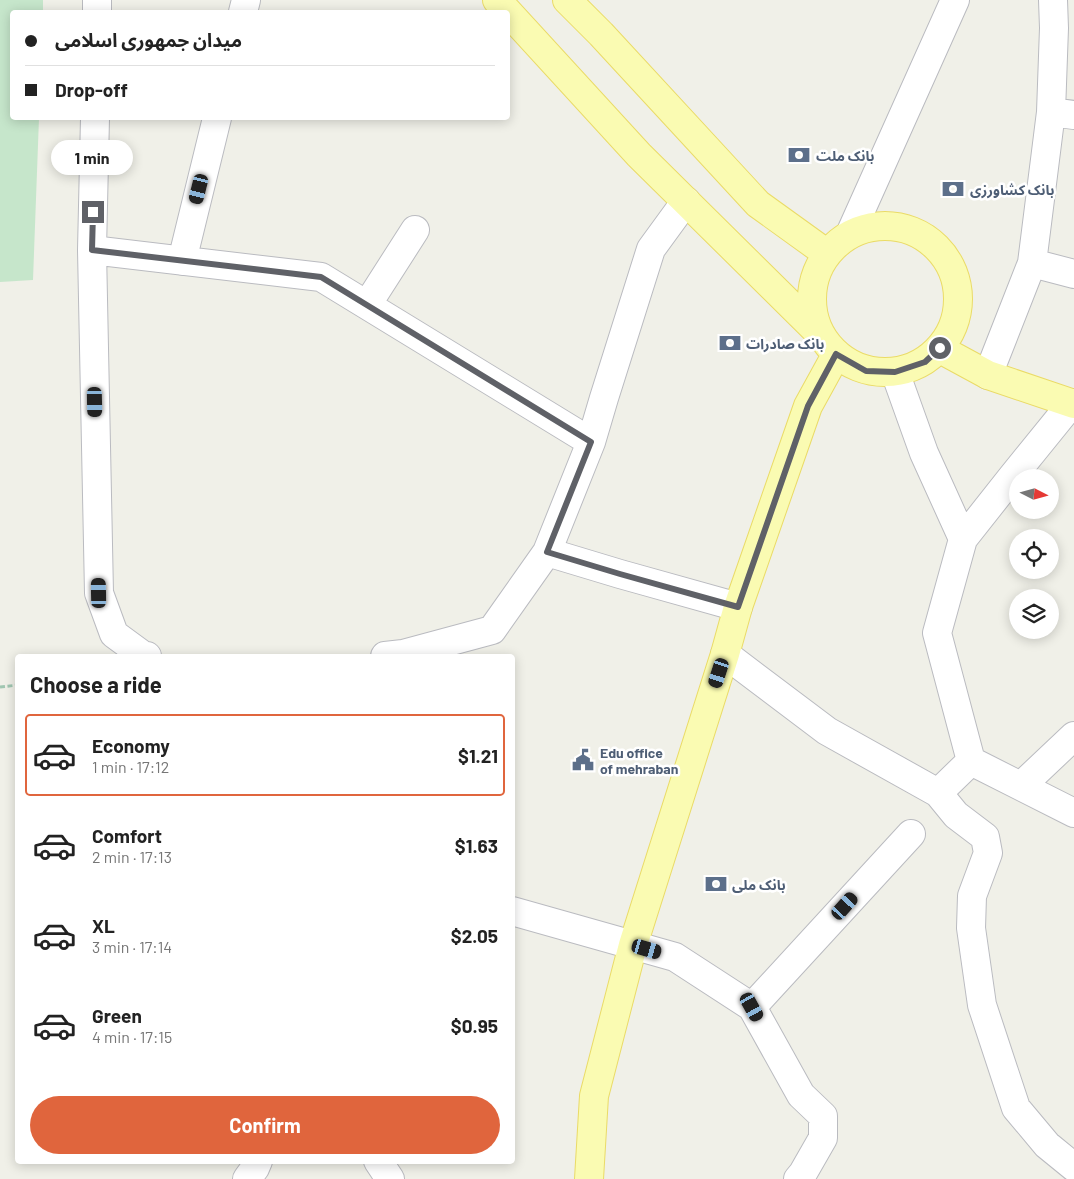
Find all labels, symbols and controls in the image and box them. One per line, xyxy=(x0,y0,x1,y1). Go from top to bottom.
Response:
text: میدان جمهوری اسلامی xyxy=(55,28,242,51)
text: Drop-off xyxy=(55,78,128,101)
callout: 1 min xyxy=(52,140,134,174)
bank icon: بانک ملت xyxy=(786,142,812,168)
place label: بانک ملت xyxy=(816,147,874,164)
text: 1 min xyxy=(74,148,110,167)
car xyxy=(188,173,209,205)
bank icon: بانک کشاورزی xyxy=(940,176,966,202)
place label: بانک کشاورزی xyxy=(970,181,1054,199)
route end xyxy=(82,201,104,223)
bank icon: بانک صادرات xyxy=(717,330,743,356)
place label: بانک صادرات xyxy=(746,335,824,353)
route start xyxy=(929,337,951,359)
car xyxy=(87,387,102,417)
north arrow xyxy=(1009,469,1059,519)
map controls xyxy=(1009,469,1059,639)
button: locate xyxy=(1009,529,1059,579)
car xyxy=(91,578,106,608)
button: layers xyxy=(1009,589,1059,639)
car xyxy=(707,656,730,690)
text: Choose a ride xyxy=(30,671,162,697)
icon: car xyxy=(32,733,77,778)
text: Economy xyxy=(92,734,170,757)
text: $1.21 xyxy=(458,744,498,767)
place label: Edu office of mehraban xyxy=(600,744,678,777)
public building icon: Edu office of mehraban xyxy=(570,747,596,773)
text: 1 min · 17:12 xyxy=(92,757,169,776)
icon: car xyxy=(32,823,77,868)
text: Comfort xyxy=(92,824,162,847)
text: $1.63 xyxy=(455,834,498,857)
text: 2 min · 17:13 xyxy=(92,847,172,866)
bank icon: بانک ملی xyxy=(703,871,729,897)
place label: بانک ملی xyxy=(732,876,786,893)
car xyxy=(829,890,860,922)
icon: car xyxy=(32,913,77,958)
text: XL xyxy=(92,914,115,937)
text: $2.05 xyxy=(451,924,498,947)
text: 3 min · 17:14 xyxy=(92,937,172,956)
car xyxy=(630,938,663,960)
car xyxy=(738,990,765,1024)
icon: car xyxy=(32,1003,77,1048)
text: Green xyxy=(92,1004,142,1027)
text: $0.95 xyxy=(451,1014,498,1037)
text: 4 min · 17:15 xyxy=(92,1027,172,1046)
button: Confirm xyxy=(30,1096,500,1154)

